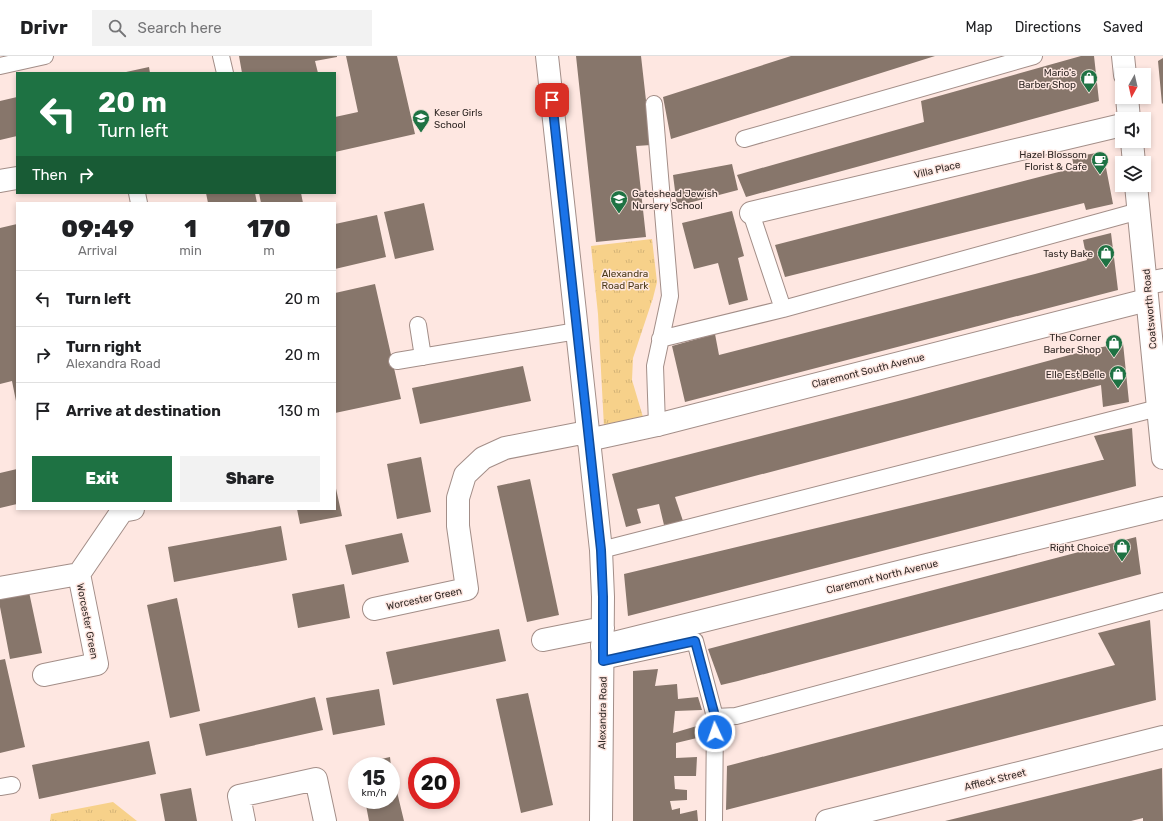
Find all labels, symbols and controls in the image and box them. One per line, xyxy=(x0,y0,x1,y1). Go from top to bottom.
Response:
search box xyxy=(92,10,372,46)
text: Drivr xyxy=(20,16,68,39)
icon: search xyxy=(106,17,128,39)
text: Search here xyxy=(138,19,222,37)
text: Map xyxy=(966,19,993,36)
text: Directions xyxy=(1015,19,1081,36)
text: Saved xyxy=(1103,19,1143,36)
place label: Mario's Barber Shop xyxy=(1018,67,1076,91)
shop icon: Mario's Barber Shop xyxy=(1079,68,1099,93)
north arrow xyxy=(1115,68,1151,104)
map controls xyxy=(1115,68,1151,192)
pin xyxy=(535,83,569,117)
text: 20 m xyxy=(98,86,167,119)
icon: left xyxy=(32,88,84,140)
icon: arrive xyxy=(541,89,563,111)
place label: Keser Girls School xyxy=(434,107,483,131)
school or university icon: Keser Girls School xyxy=(411,108,431,133)
button: sound xyxy=(1115,112,1151,148)
text: Turn left xyxy=(98,120,168,142)
place label: Hazel Blossom Florist & Cafe xyxy=(1019,149,1087,173)
cafe icon: Hazel Blossom Florist & Cafe xyxy=(1090,150,1110,175)
button: layers xyxy=(1115,156,1151,192)
street label: Villa Place xyxy=(913,159,962,181)
icon: right xyxy=(75,164,97,186)
text: Then xyxy=(32,166,67,184)
place label: Gateshead Jewish Nursery School xyxy=(632,188,718,212)
school or university icon: Gateshead Jewish Nursery School xyxy=(609,189,629,214)
text: 09:49 xyxy=(61,215,134,243)
text: 1 xyxy=(184,215,197,243)
text: 170 xyxy=(247,215,291,243)
text: Arrival xyxy=(78,243,117,258)
text: min xyxy=(179,243,202,258)
text: m xyxy=(263,243,275,258)
shop icon: Tasty Bake xyxy=(1096,243,1116,268)
place label: Tasty Bake xyxy=(1043,248,1093,260)
park label: Alexandra Road Park xyxy=(602,268,649,292)
street label: Coatsworth Road xyxy=(1141,268,1159,349)
icon: left xyxy=(32,288,54,310)
text: Turn left xyxy=(66,290,131,308)
text: 20 m xyxy=(285,290,320,308)
place label: The Corner Barber Shop xyxy=(1043,332,1101,356)
shop icon: The Corner Barber Shop xyxy=(1104,333,1124,358)
text: Turn right xyxy=(66,338,141,356)
icon: right xyxy=(32,344,54,366)
text: 20 m xyxy=(285,346,320,364)
street label: Claremont South Avenue xyxy=(810,351,926,391)
text: Alexandra Road xyxy=(66,356,161,371)
shop icon: Elle Est Belle xyxy=(1108,364,1128,389)
place label: Elle Est Belle xyxy=(1046,369,1105,381)
icon: arrive xyxy=(32,400,54,422)
text: Arrive at destination xyxy=(66,402,221,420)
text: 130 m xyxy=(278,402,320,420)
button: Exit xyxy=(32,456,172,502)
button: Share xyxy=(180,456,320,502)
shop icon: Right Choice xyxy=(1112,537,1132,562)
place label: Right Choice xyxy=(1050,542,1109,554)
street label: Claremont North Avenue xyxy=(825,557,940,597)
street label: Worcester Green xyxy=(74,582,100,660)
street label: Worcester Green xyxy=(385,585,463,613)
street label: Alexandra Road xyxy=(596,676,610,750)
position arrow xyxy=(694,711,736,753)
speed limit sign: 20 xyxy=(408,757,460,809)
text: 15 xyxy=(363,766,385,790)
street label: Affleck Street xyxy=(963,766,1027,793)
text: km/h xyxy=(362,787,386,799)

